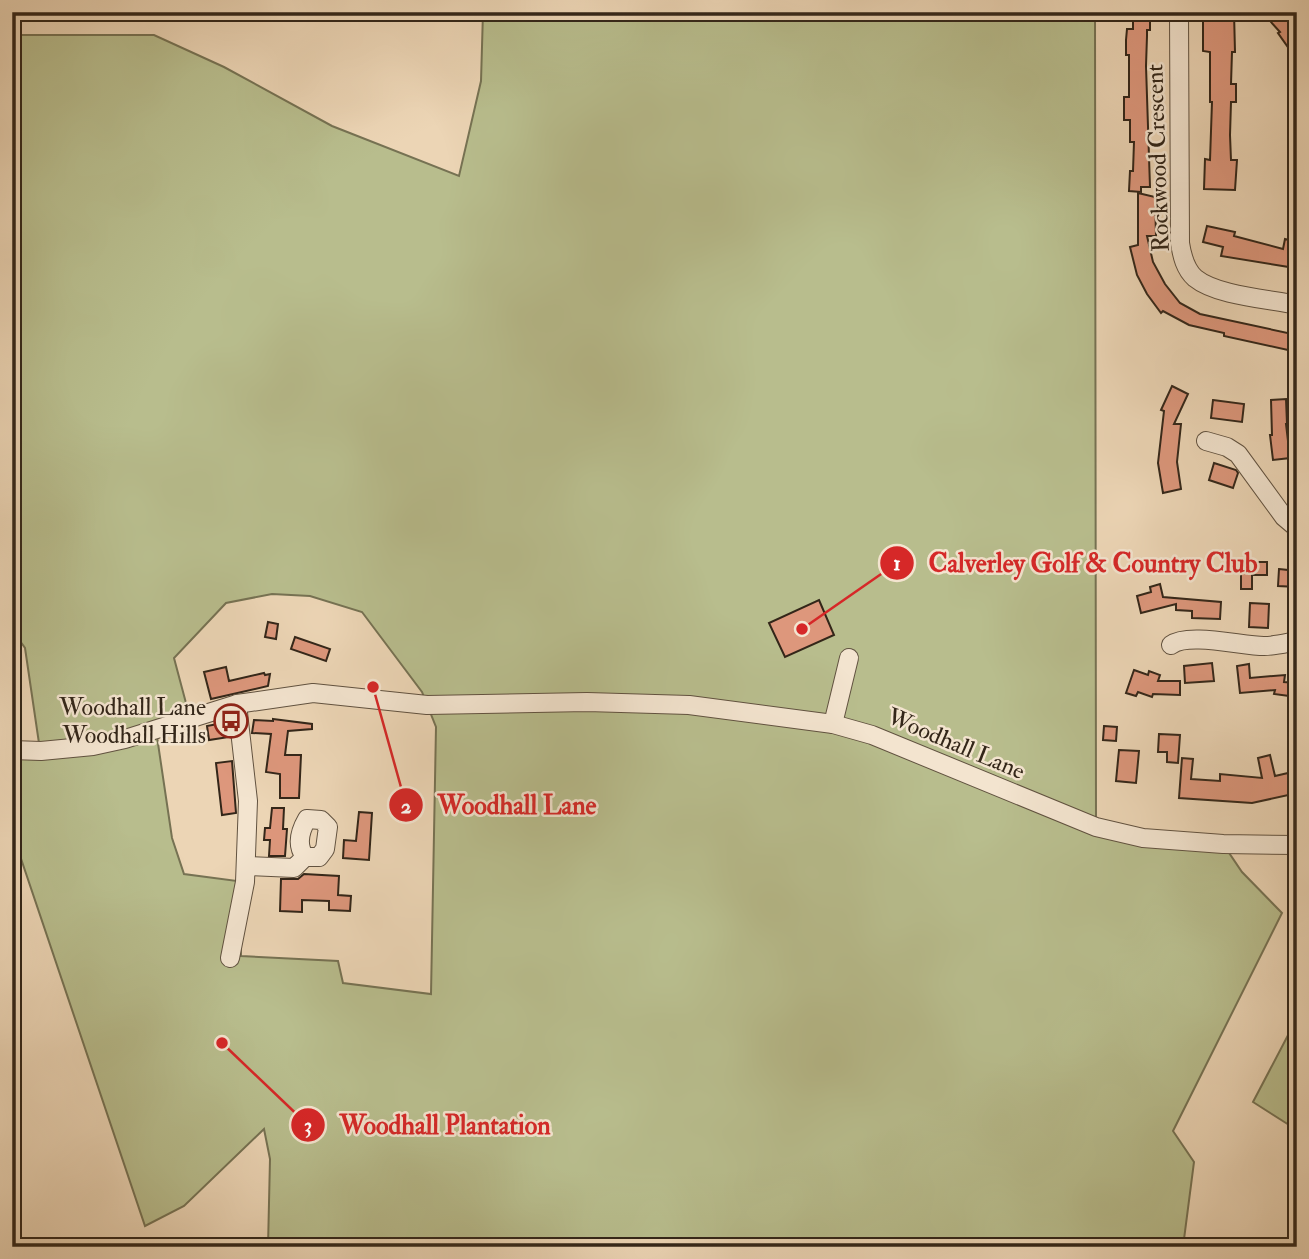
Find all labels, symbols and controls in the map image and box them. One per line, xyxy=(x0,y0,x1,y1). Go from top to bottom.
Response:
street label: Rockwood Crescent xyxy=(1139,63,1177,253)
callout: Calverley Golf & Country Club xyxy=(880,540,1272,587)
text: Calverley Golf & Country Club xyxy=(929,548,1258,581)
text: 1 xyxy=(893,550,901,577)
place label: Woodhall Lane Woodhall Hills xyxy=(58,692,206,751)
street label: Woodhall Lane xyxy=(882,701,1030,787)
bus stop icon: Woodhall Lane Woodhall Hills xyxy=(212,702,250,740)
callout: Woodhall Lane xyxy=(389,782,610,829)
text: Woodhall Lane xyxy=(437,790,597,822)
text: 2 xyxy=(401,793,412,820)
callout: Woodhall Plantation xyxy=(290,1102,564,1149)
text: Woodhall Plantation xyxy=(338,1110,551,1142)
text: 3 xyxy=(304,1112,312,1139)

